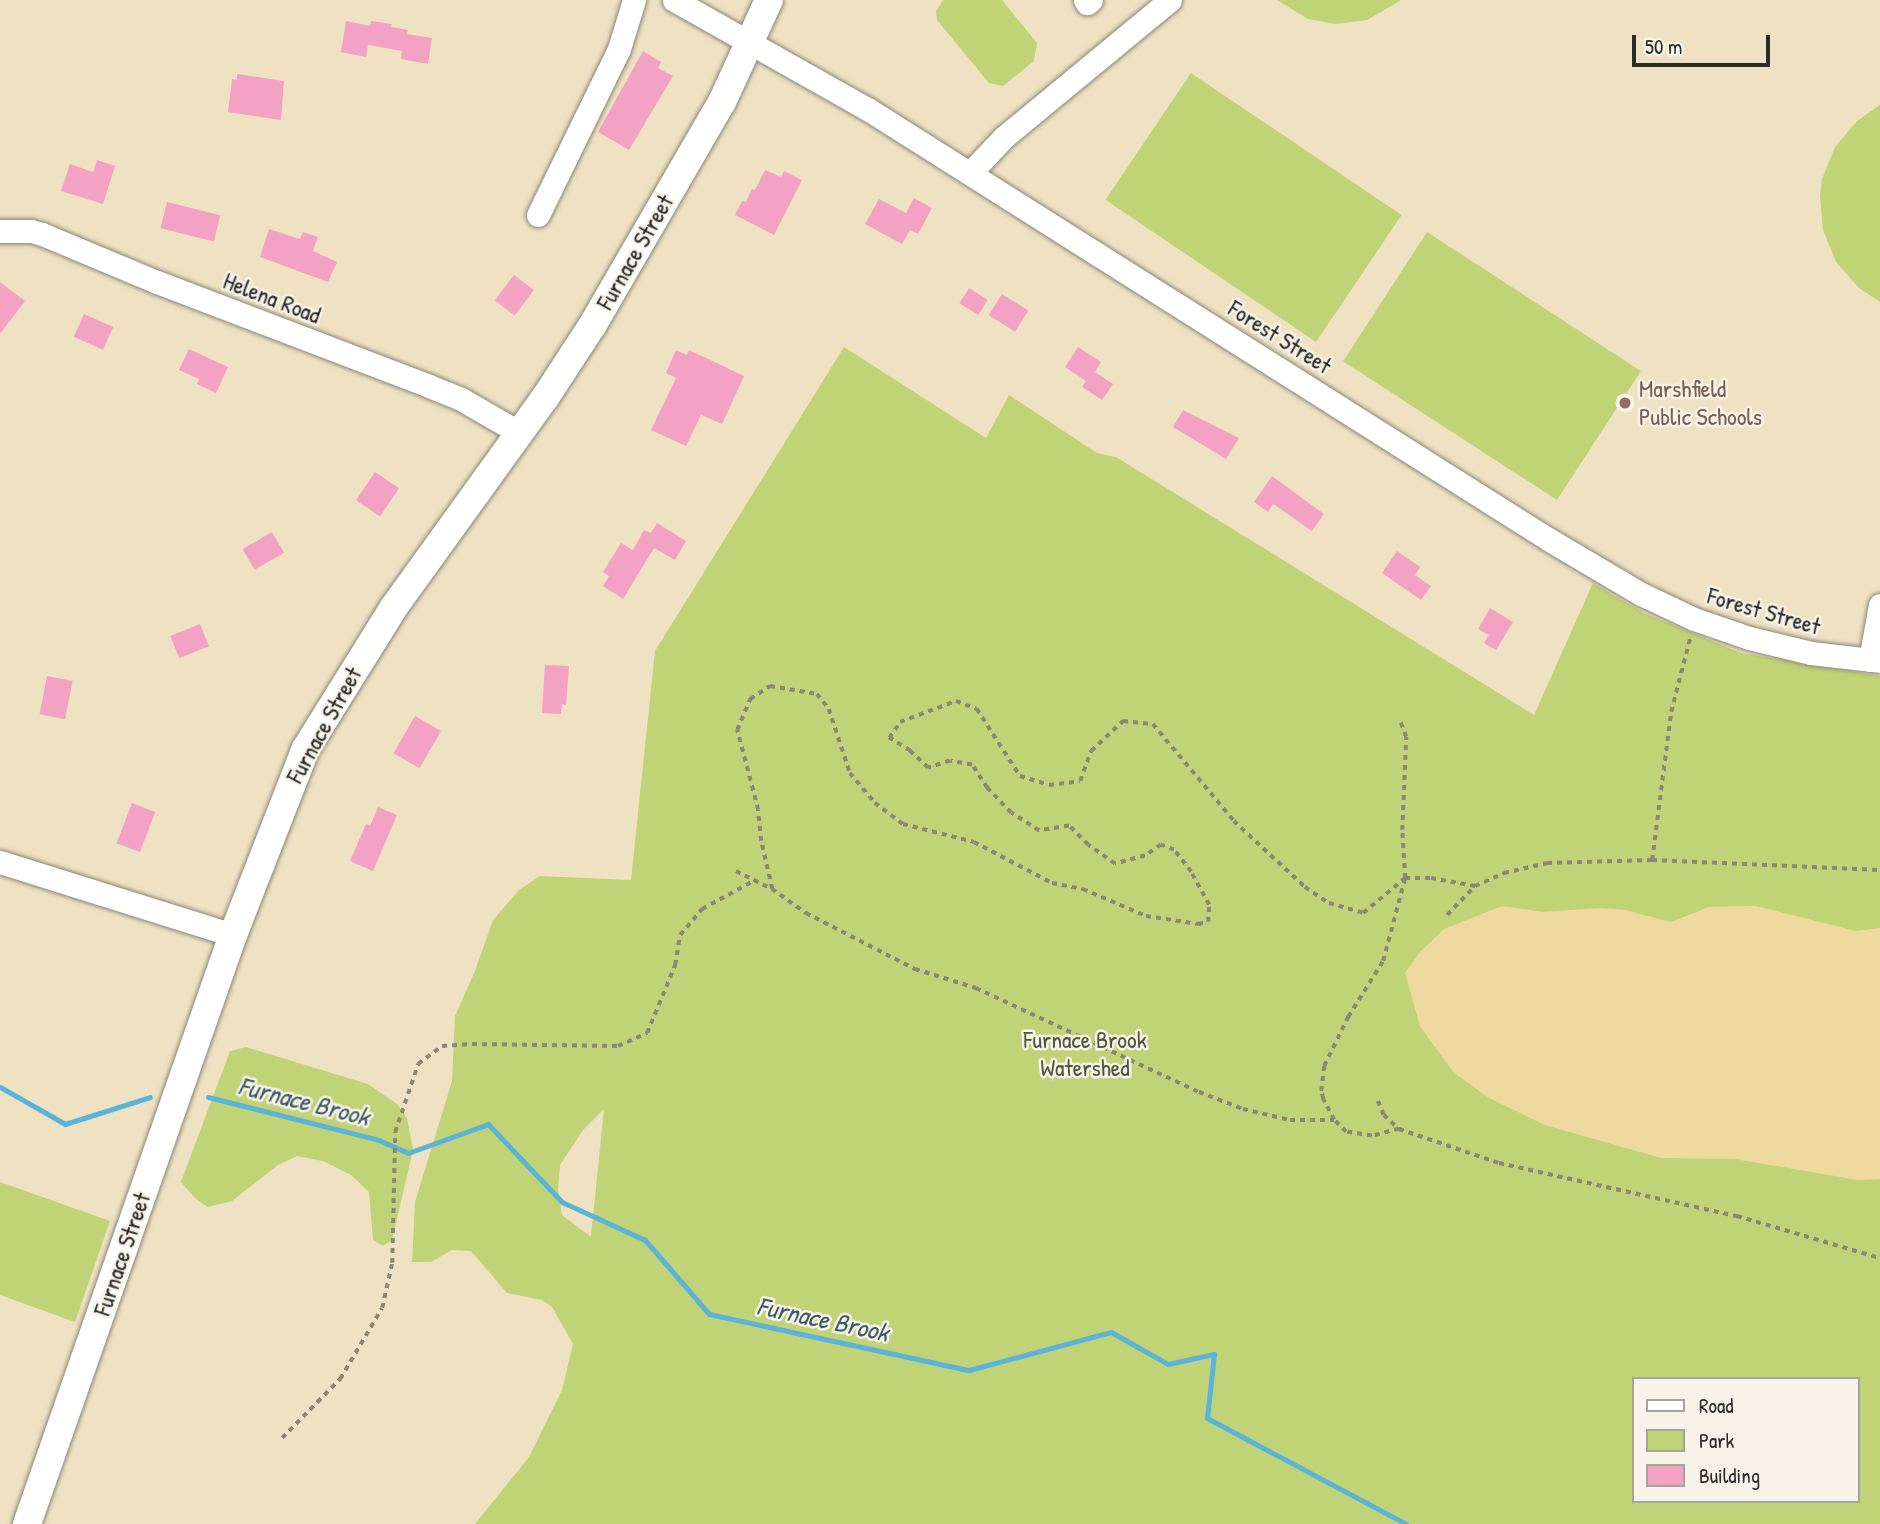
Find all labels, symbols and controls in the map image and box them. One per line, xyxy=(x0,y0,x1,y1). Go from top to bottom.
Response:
scale bar xyxy=(1635,21,1773,65)
text: 50 m xyxy=(1645,32,1682,61)
street label: Furnace Street xyxy=(590,189,680,315)
street label: Helena Road xyxy=(219,266,325,330)
street label: Forest Street xyxy=(1223,294,1337,380)
place label: Marshfield Public Schools xyxy=(1639,375,1762,431)
marker: Marshfield Public Schools xyxy=(1617,395,1633,411)
street label: Forest Street xyxy=(1704,581,1824,641)
street label: Furnace Street xyxy=(280,662,368,788)
park label: Furnace Brook Watershed xyxy=(1023,1026,1147,1082)
water label: Furnace Brook xyxy=(235,1070,373,1132)
street label: Furnace Street xyxy=(87,1189,157,1319)
water label: Furnace Brook xyxy=(754,1290,892,1348)
legend xyxy=(1632,1377,1859,1503)
text: Road xyxy=(1699,1391,1733,1420)
text: Park xyxy=(1699,1426,1734,1455)
text: Building xyxy=(1699,1461,1760,1490)

